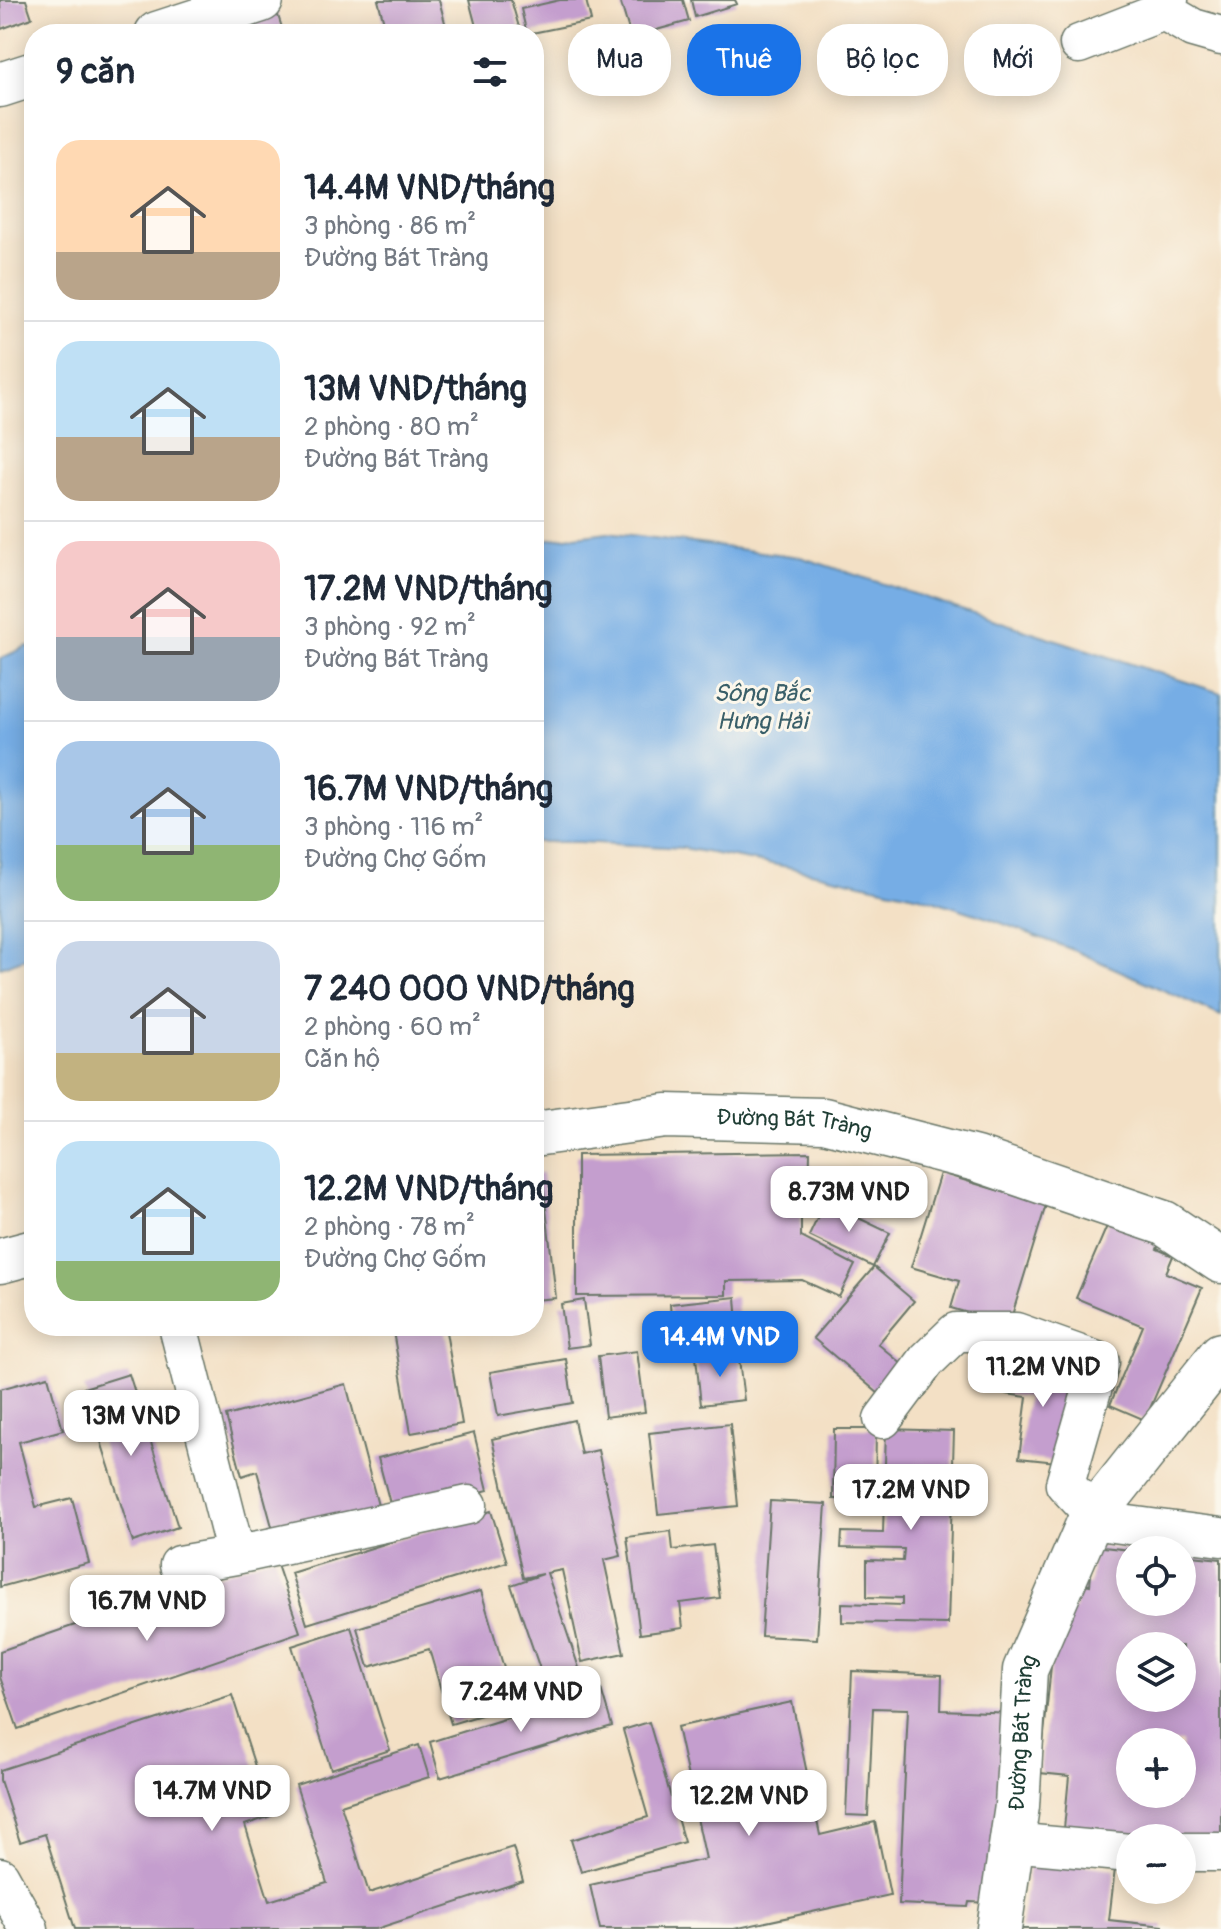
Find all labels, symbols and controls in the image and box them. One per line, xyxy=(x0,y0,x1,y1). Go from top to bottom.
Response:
chip: Mua xyxy=(568,24,671,96)
chip: Thuê xyxy=(687,24,801,96)
chip: Bộ lọc xyxy=(817,24,948,96)
chip: Mới xyxy=(964,24,1061,96)
icon: filters xyxy=(468,50,512,94)
text: 9 căn xyxy=(56,51,135,94)
text: 14.4M VND/tháng xyxy=(304,167,555,210)
icon: home xyxy=(120,172,216,268)
text: 3 phòng · 86 m² xyxy=(304,210,476,242)
text: Đường Bát Tràng xyxy=(304,242,489,274)
text: 13M VND/tháng xyxy=(304,368,527,411)
icon: home xyxy=(120,373,216,469)
text: 2 phòng · 80 m² xyxy=(304,411,479,443)
text: Đường Bát Tràng xyxy=(304,443,489,475)
text: 17.2M VND/tháng xyxy=(304,568,552,611)
icon: home xyxy=(120,573,216,669)
text: 3 phòng · 92 m² xyxy=(304,611,476,643)
text: Đường Bát Tràng xyxy=(304,643,489,675)
water label: Sông Bắc Hưng Hải xyxy=(714,679,812,736)
text: 16.7M VND/tháng xyxy=(304,768,553,811)
icon: home xyxy=(120,773,216,869)
text: 3 phòng · 116 m² xyxy=(304,811,483,843)
text: Đường Chợ Gốm xyxy=(304,843,486,875)
text: 7 240 000 VND/tháng xyxy=(304,968,634,1011)
icon: home xyxy=(120,973,216,1069)
text: 2 phòng · 60 m² xyxy=(304,1011,481,1043)
text: Căn hộ xyxy=(304,1043,380,1075)
street label: Đường Bát Tràng xyxy=(716,1103,875,1146)
pin: 8.73M VND xyxy=(757,1166,941,1234)
text: 12.2M VND/tháng xyxy=(304,1168,553,1211)
icon: home xyxy=(120,1173,216,1269)
text: 8.73M VND xyxy=(789,1176,909,1208)
text: 2 phòng · 78 m² xyxy=(304,1211,475,1243)
text: Đường Chợ Gốm xyxy=(304,1243,486,1275)
pin: 14.4M VND xyxy=(628,1311,812,1379)
text: 14.4M VND xyxy=(660,1321,780,1353)
pin: 11.2M VND xyxy=(951,1341,1135,1409)
text: 11.2M VND xyxy=(986,1351,1100,1383)
pin: 13M VND xyxy=(57,1390,205,1458)
text: 13M VND xyxy=(82,1400,180,1432)
pin: 17.2M VND xyxy=(819,1464,1003,1532)
text: 17.2M VND xyxy=(852,1474,970,1506)
map controls xyxy=(1116,1536,1196,1904)
button: locate xyxy=(1116,1536,1196,1616)
pin: 16.7M VND xyxy=(55,1575,239,1643)
text: 16.7M VND xyxy=(88,1585,206,1617)
button: layers xyxy=(1116,1632,1196,1712)
street label: Đường Bát Tràng xyxy=(1003,1650,1044,1811)
pin: 7.24M VND xyxy=(429,1666,613,1734)
text: 7.24M VND xyxy=(460,1676,582,1708)
button: + xyxy=(1116,1728,1196,1808)
pin: 14.7M VND xyxy=(120,1765,304,1833)
pin: 12.2M VND xyxy=(657,1770,841,1838)
text: 14.7M VND xyxy=(153,1775,271,1807)
text: 12.2M VND xyxy=(690,1780,808,1812)
button: − xyxy=(1116,1824,1196,1904)

